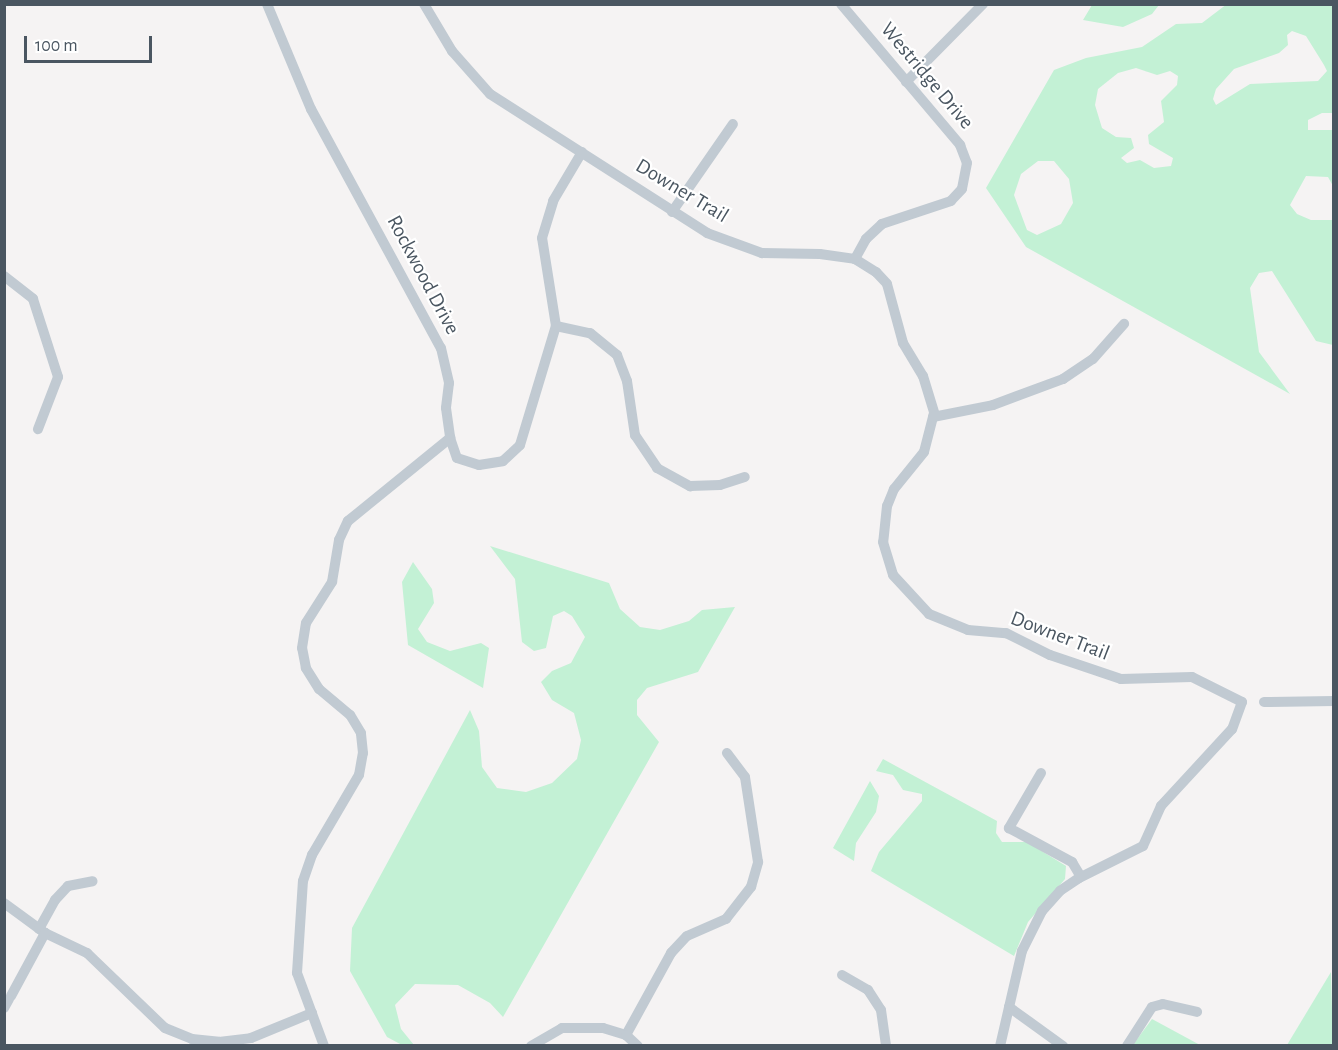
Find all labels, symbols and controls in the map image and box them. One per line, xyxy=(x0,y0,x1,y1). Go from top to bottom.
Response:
street label: Westridge Drive xyxy=(875,17,979,135)
scale bar xyxy=(27,24,154,62)
text: 100 m xyxy=(35,37,78,55)
street label: Downer Trail xyxy=(631,153,733,229)
street label: Rockwood Drive xyxy=(381,211,465,339)
street label: Downer Trail xyxy=(1007,606,1113,666)

